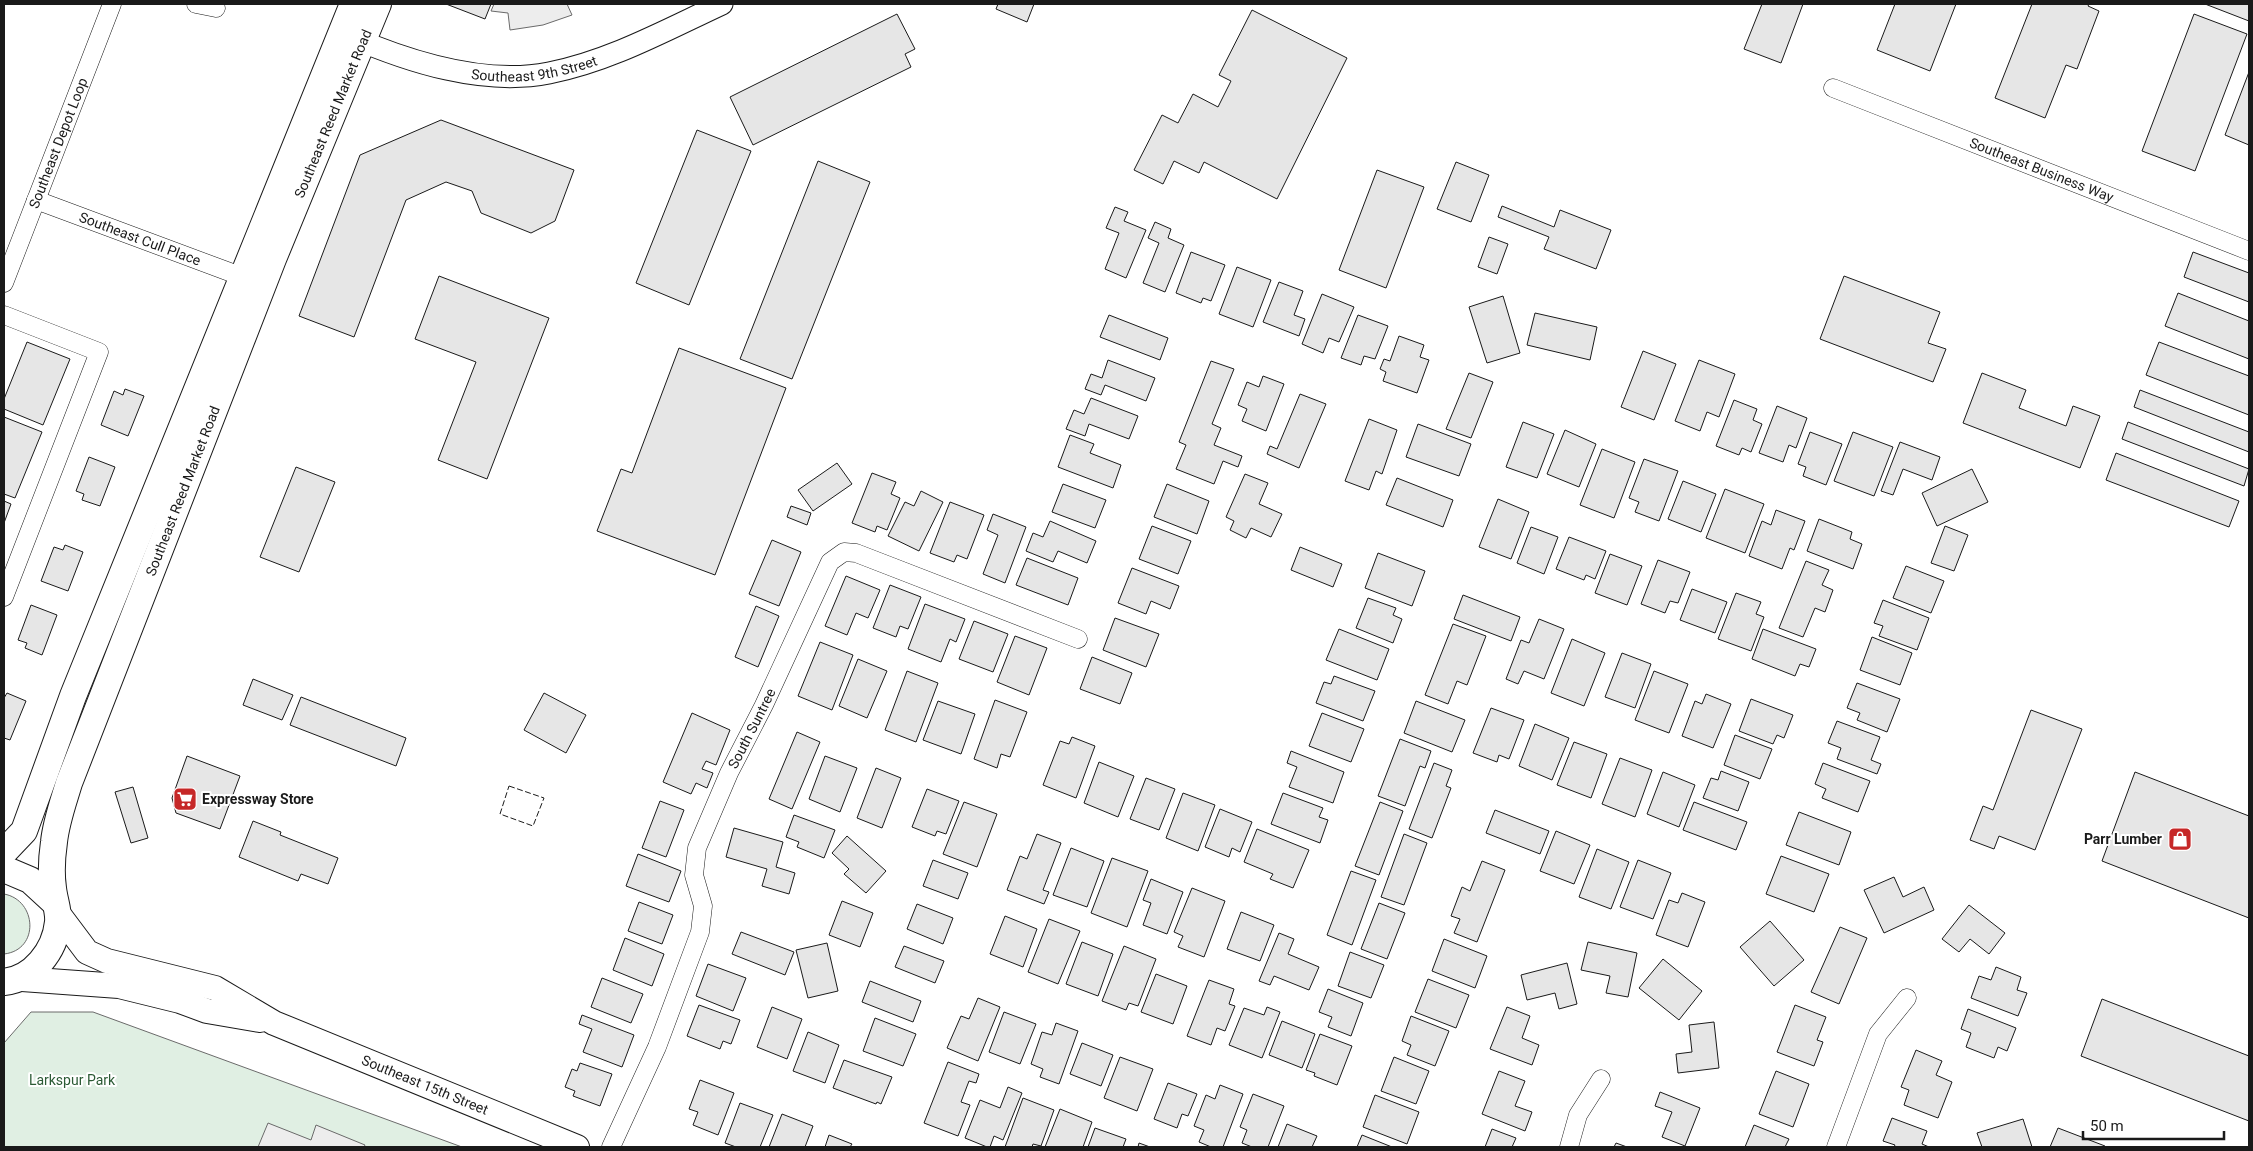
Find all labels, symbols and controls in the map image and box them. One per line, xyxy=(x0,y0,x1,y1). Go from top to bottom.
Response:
street label: Southeast Reed Market Road xyxy=(291,27,375,200)
street label: Southeast 9th Street xyxy=(470,52,599,85)
street label: Southeast Depot Loop xyxy=(26,75,91,211)
street label: Southeast Business Way xyxy=(1967,134,2116,205)
street label: Southeast Cull Place xyxy=(77,209,203,269)
street label: Southeast Reed Market Road xyxy=(142,404,223,578)
street label: South Suntree xyxy=(725,686,779,771)
supermarket icon: Expressway Store xyxy=(172,786,198,812)
place label: Expressway Store xyxy=(202,791,314,807)
shop icon: Parr Lumber xyxy=(2167,826,2193,852)
place label: Parr Lumber xyxy=(2084,831,2162,847)
street label: Southeast 15th Street xyxy=(359,1052,491,1118)
park label: Larkspur Park xyxy=(29,1072,116,1088)
scale bar xyxy=(2083,1108,2224,1140)
text: 50 m xyxy=(2090,1117,2124,1135)

